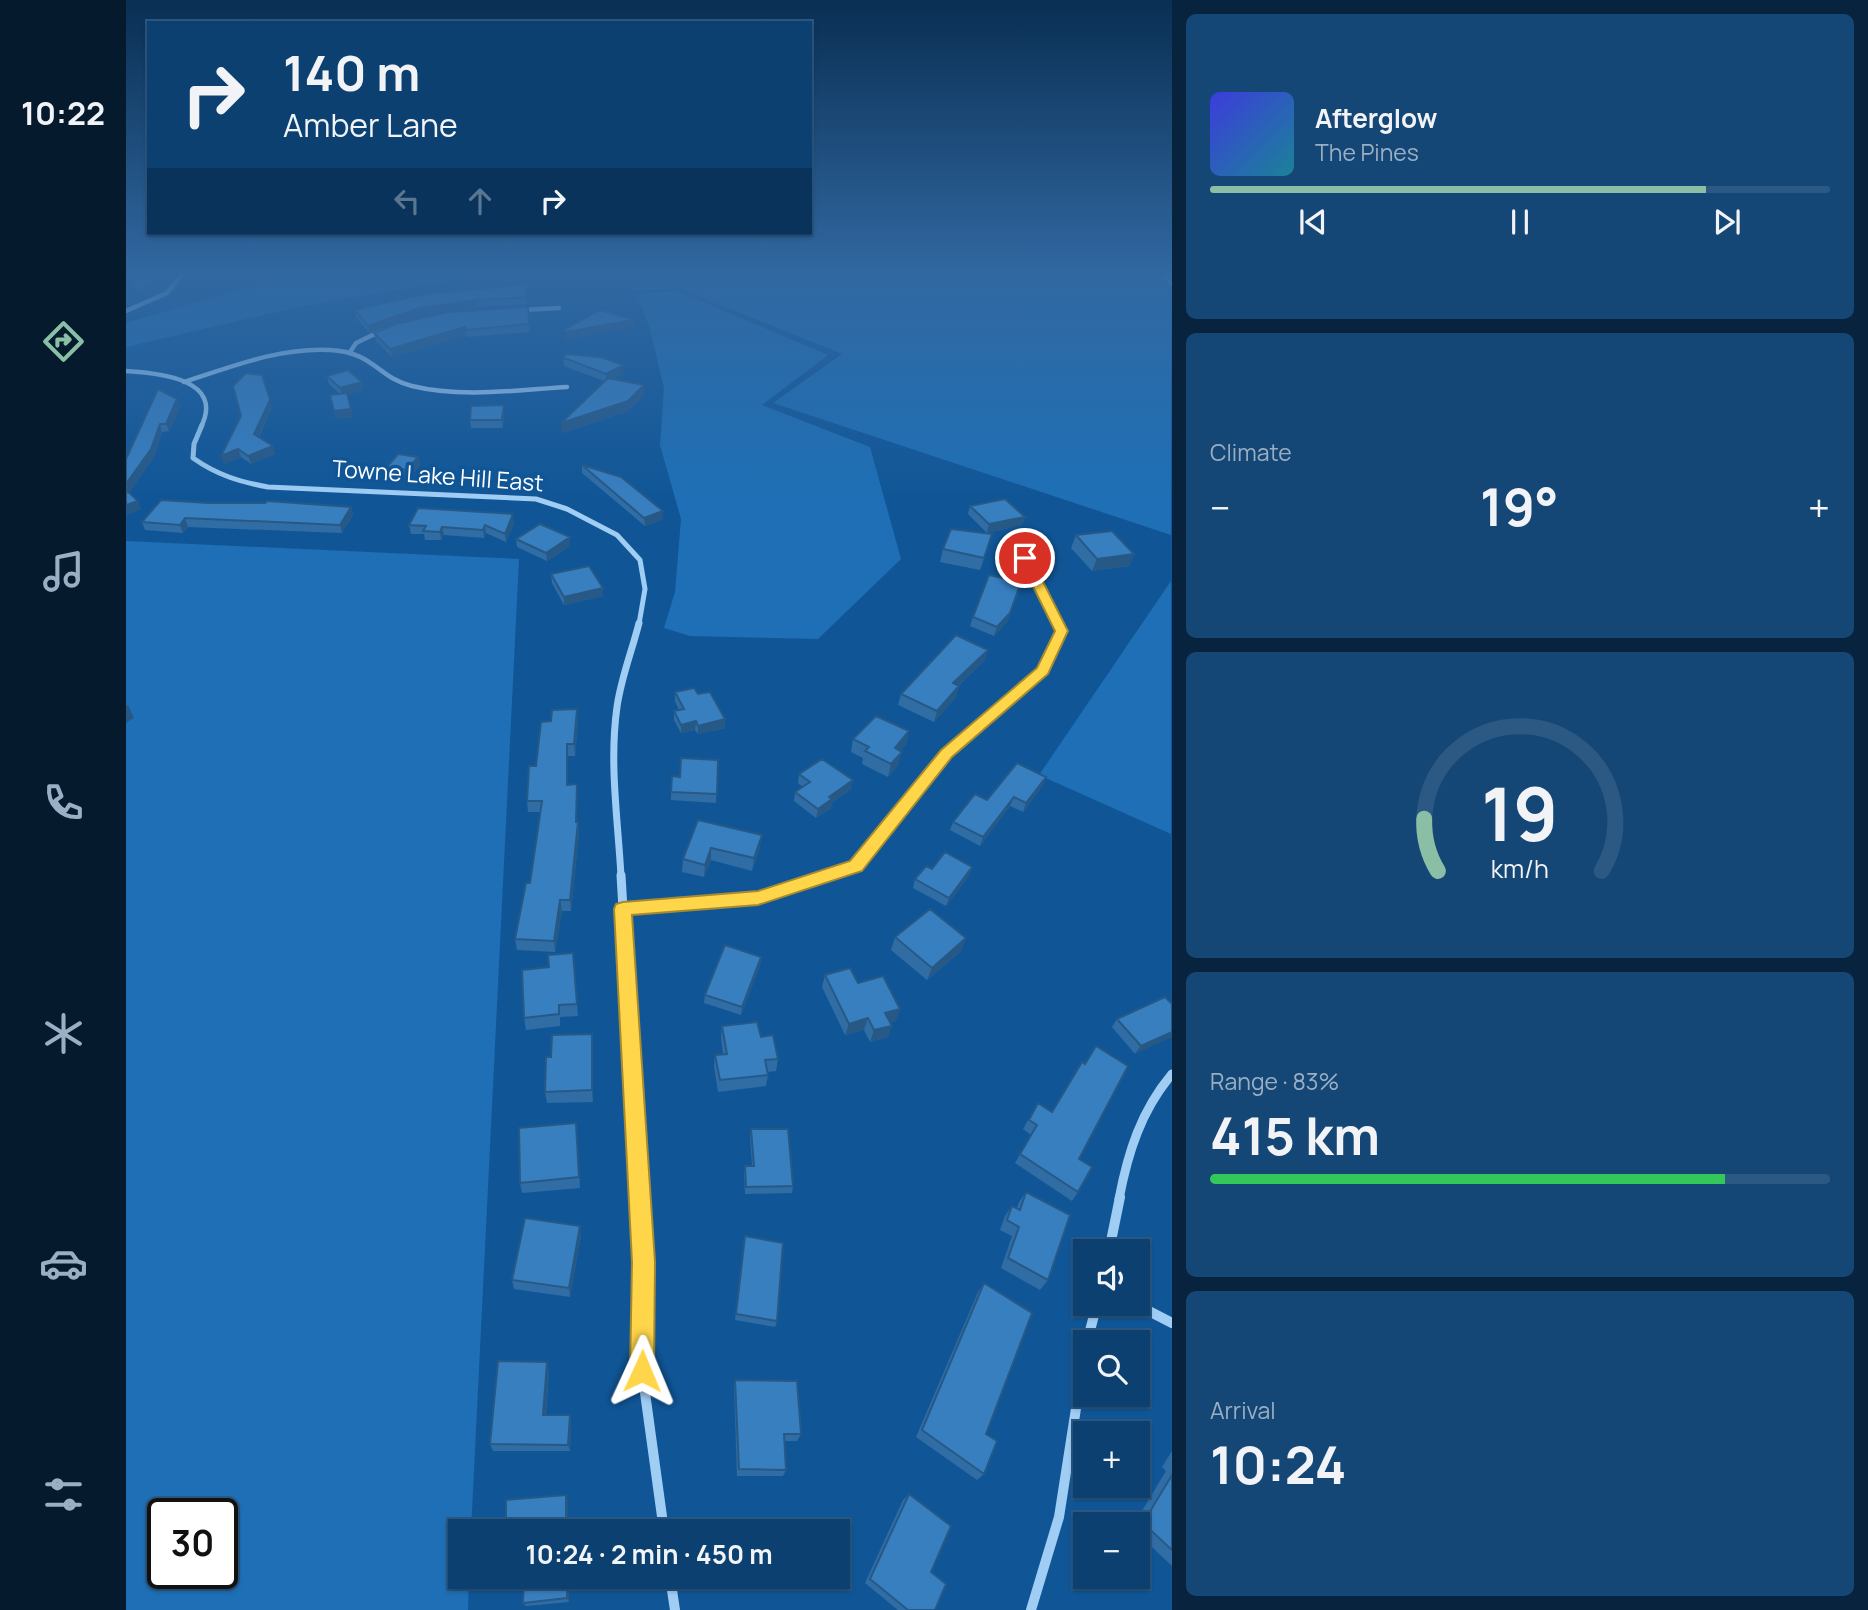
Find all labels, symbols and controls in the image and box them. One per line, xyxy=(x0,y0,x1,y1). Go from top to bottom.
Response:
text: 140 m xyxy=(283,39,420,106)
icon: right xyxy=(168,49,259,140)
text: 10:22 xyxy=(21,91,105,135)
text: Afterglow xyxy=(1315,100,1437,136)
text: Amber Lane xyxy=(283,103,458,147)
text: The Pines xyxy=(1315,136,1419,168)
icon: left xyxy=(388,182,426,220)
icon: ahead xyxy=(461,182,499,220)
icon: right xyxy=(534,182,572,220)
icon: previous xyxy=(1294,203,1332,241)
icon: pause xyxy=(1501,203,1539,241)
icon: next xyxy=(1708,203,1746,241)
icon: directions xyxy=(39,317,88,366)
text: Climate xyxy=(1210,436,1292,468)
street label: Towne Lake Hill East xyxy=(331,452,545,498)
text: 19° xyxy=(1480,471,1559,542)
text: − xyxy=(1210,481,1231,533)
text: + xyxy=(1808,481,1830,533)
pin xyxy=(995,528,1055,588)
icon: arrive xyxy=(1006,539,1044,577)
icon: music xyxy=(39,547,88,596)
text: 19 xyxy=(1481,763,1559,863)
icon: phone xyxy=(39,778,88,827)
text: km/h xyxy=(1491,851,1549,886)
icon: climate xyxy=(39,1009,88,1058)
text: Range · 83% xyxy=(1210,1065,1339,1097)
text: 415 km xyxy=(1210,1100,1380,1171)
icon: car xyxy=(39,1239,88,1288)
map controls xyxy=(1073,1239,1150,1589)
button: sound xyxy=(1073,1239,1150,1316)
button: search xyxy=(1073,1330,1150,1407)
position arrow xyxy=(605,1334,679,1408)
text: Arrival xyxy=(1210,1394,1276,1426)
button: + xyxy=(1073,1421,1150,1498)
text: 10:24 xyxy=(1210,1429,1346,1500)
icon: filters xyxy=(39,1470,88,1519)
speed limit sign: 30 xyxy=(147,1498,238,1589)
button: − xyxy=(1073,1512,1150,1589)
text: 10:24 · 2 min · 450 m xyxy=(525,1536,773,1572)

